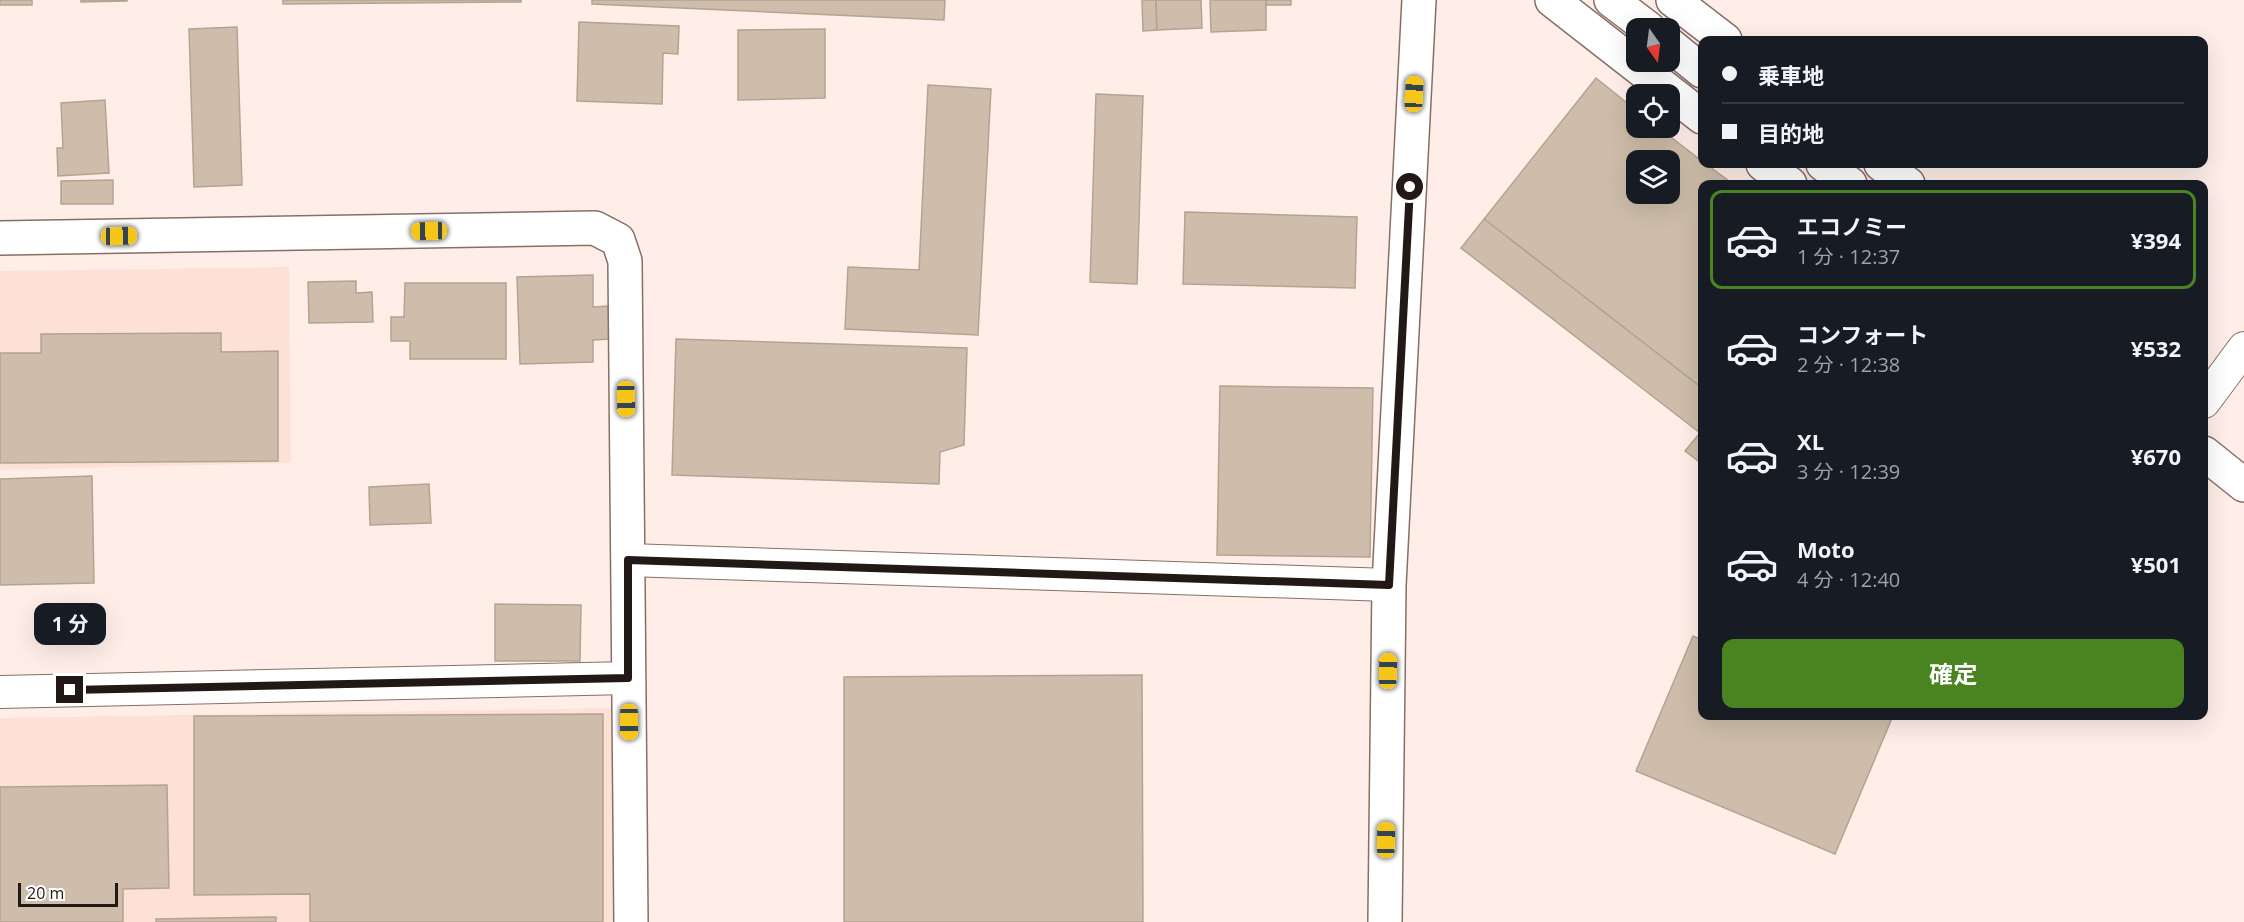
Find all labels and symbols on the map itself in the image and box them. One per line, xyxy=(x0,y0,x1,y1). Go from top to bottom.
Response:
north arrow xyxy=(1626,18,1680,72)
car xyxy=(1404,76,1424,112)
route start xyxy=(1396,173,1423,200)
car xyxy=(411,222,447,240)
car xyxy=(101,227,137,245)
car xyxy=(617,381,635,417)
callout: 1 分 xyxy=(34,603,106,645)
car xyxy=(1379,653,1397,689)
route end xyxy=(56,676,83,703)
car xyxy=(620,704,638,740)
car xyxy=(1377,822,1395,858)
scale bar xyxy=(18,880,118,908)

